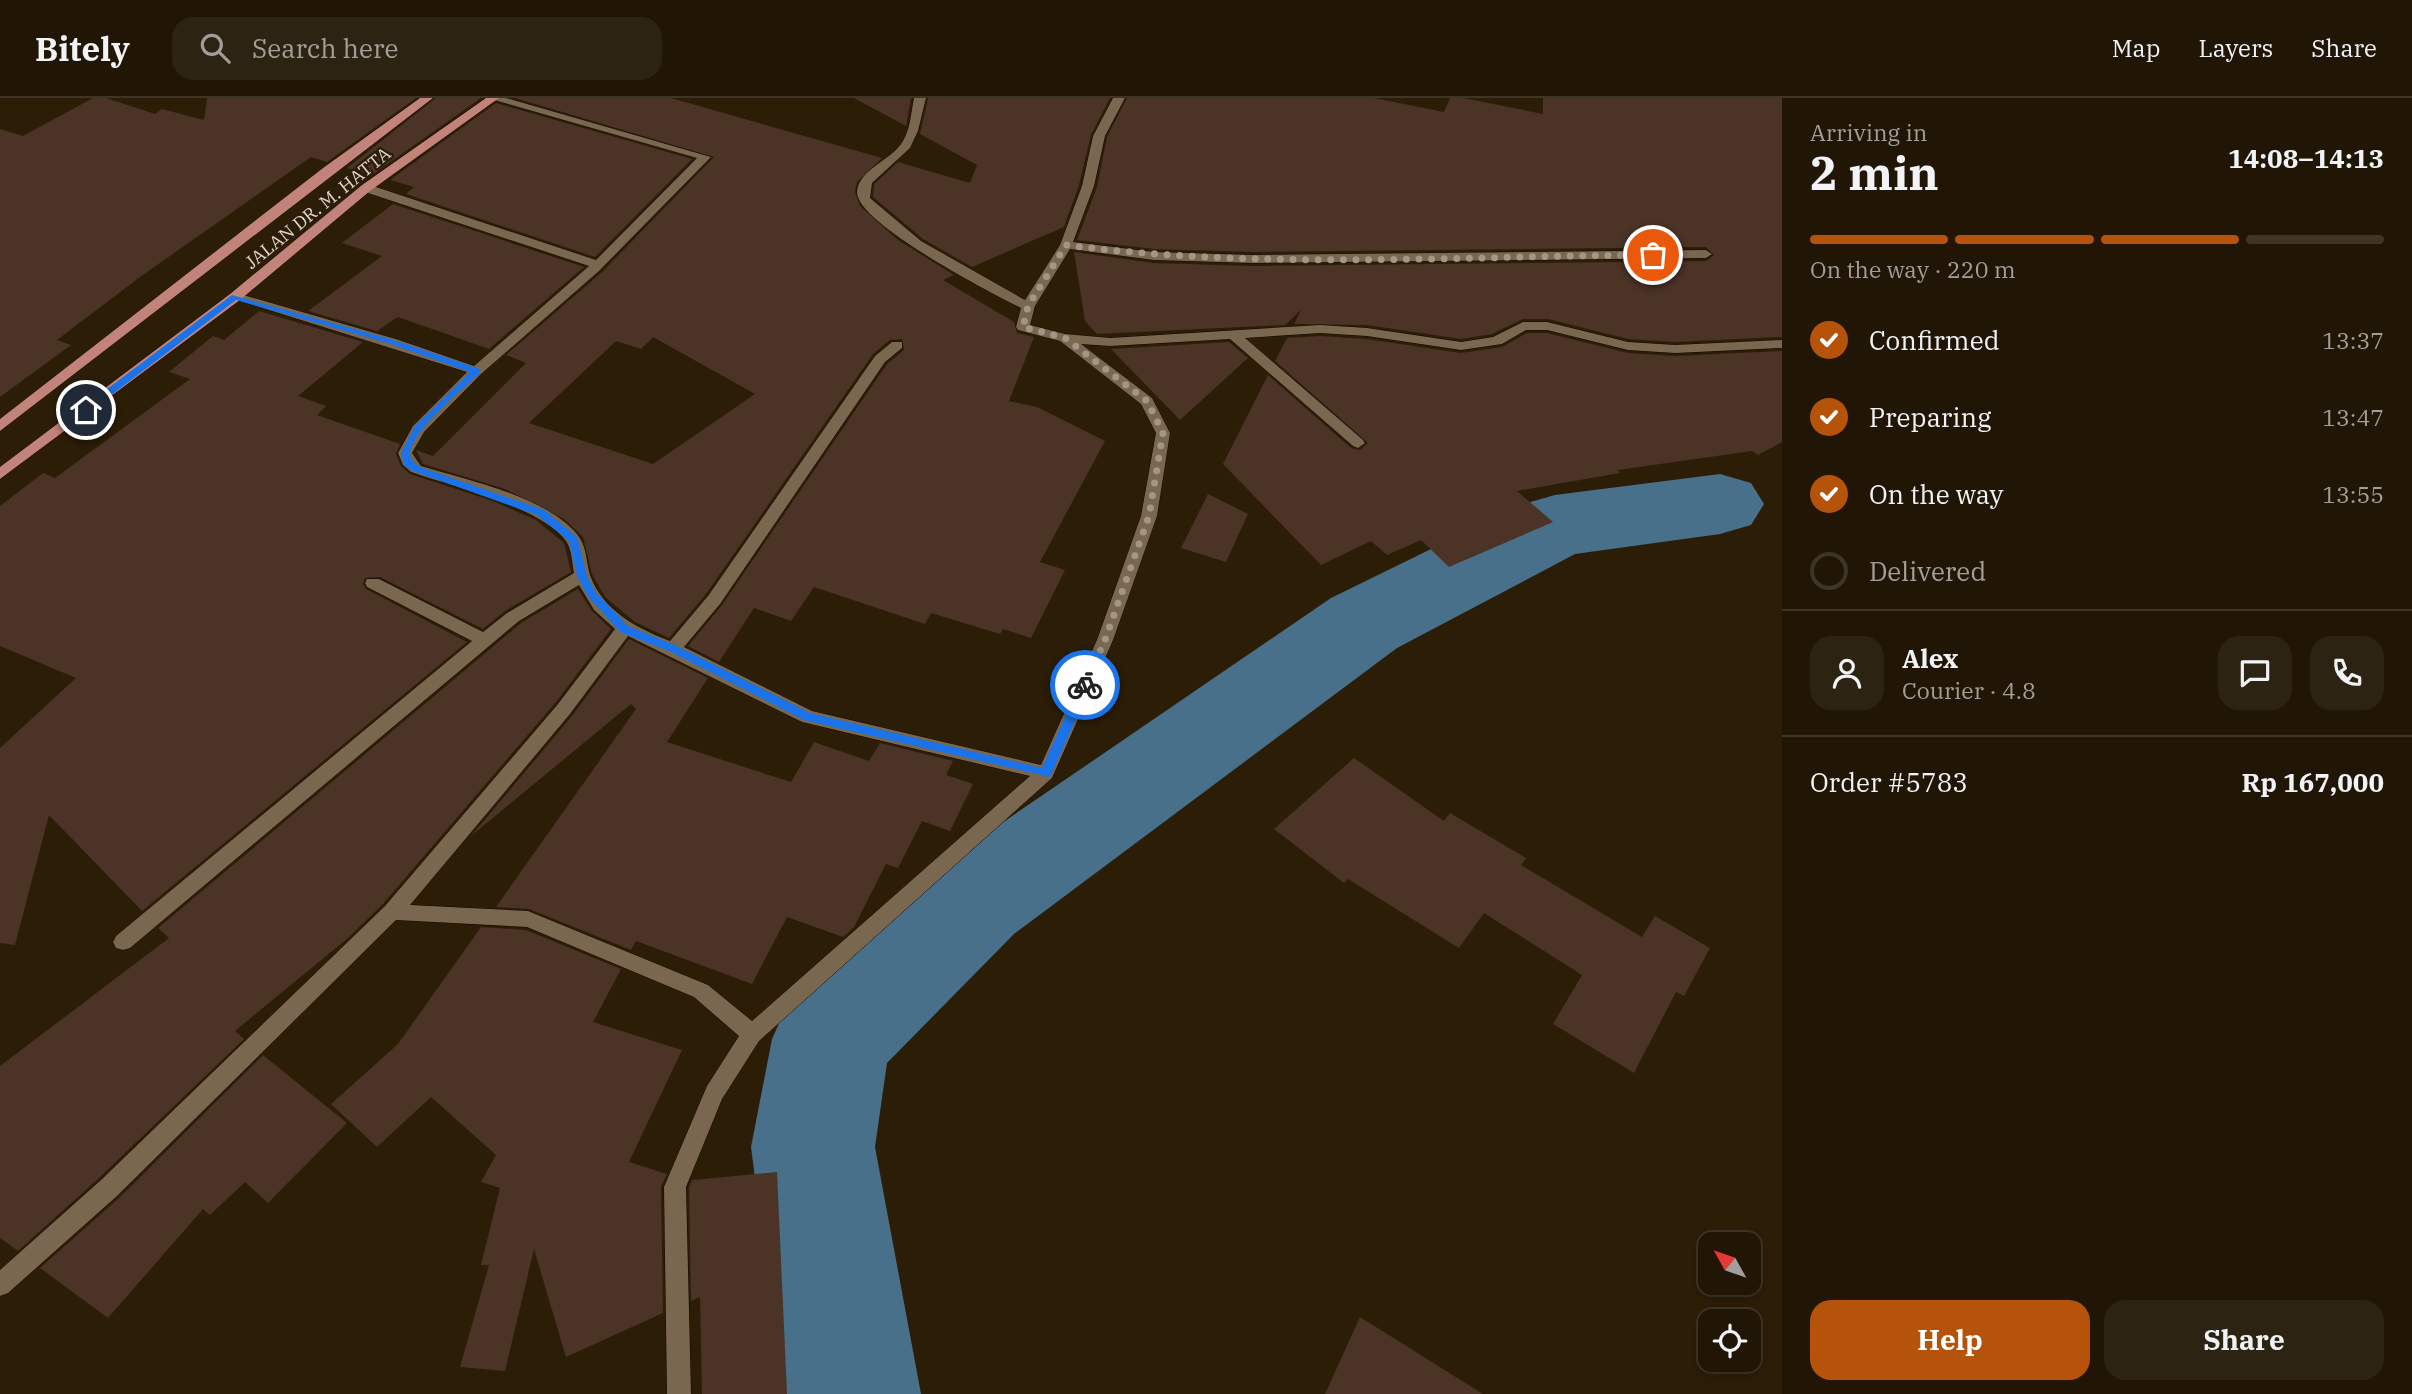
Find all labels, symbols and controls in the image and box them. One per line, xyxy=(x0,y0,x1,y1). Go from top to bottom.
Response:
search box xyxy=(172,17,662,80)
text: Bitely xyxy=(35,27,130,70)
icon: search xyxy=(196,29,234,67)
text: Search here xyxy=(252,31,398,65)
text: Map xyxy=(2112,32,2160,64)
text: Layers xyxy=(2198,32,2273,64)
text: Share xyxy=(2311,32,2377,64)
text: Arriving in xyxy=(1810,117,1927,147)
street label: JALAN DR. M. HATTA xyxy=(240,141,396,274)
text: 14:08–14:13 xyxy=(2228,141,2384,175)
text: 2 min xyxy=(1810,143,1939,203)
pin xyxy=(1623,225,1683,285)
icon: bag xyxy=(1634,236,1672,274)
text: On the way · 220 m xyxy=(1810,254,2016,284)
icon: check xyxy=(1810,321,1848,359)
text: Confirmed xyxy=(1869,323,2000,357)
text: 13:37 xyxy=(2322,325,2384,355)
pin xyxy=(56,380,116,440)
icon: home xyxy=(67,391,105,429)
icon: check xyxy=(1810,398,1848,436)
text: Preparing xyxy=(1869,400,1991,434)
text: 13:47 xyxy=(2322,402,2384,432)
icon: check xyxy=(1810,475,1848,513)
text: On the way xyxy=(1869,477,2003,511)
text: 13:55 xyxy=(2322,479,2384,509)
text: Delivered xyxy=(1869,554,1986,588)
button: person xyxy=(1810,636,1884,710)
button: chat xyxy=(2218,636,2292,710)
button: phone xyxy=(2310,636,2384,710)
text: Alex xyxy=(1902,641,1958,675)
courier xyxy=(1050,650,1120,720)
icon: bike xyxy=(1066,666,1104,704)
text: Courier · 4.8 xyxy=(1902,675,2036,705)
text: Order #5783 xyxy=(1810,765,1968,799)
text: Rp 167,000 xyxy=(2241,765,2384,799)
north arrow xyxy=(1698,1232,1760,1295)
map controls xyxy=(1698,1232,1761,1372)
button: Help xyxy=(1810,1300,2090,1380)
button: Share xyxy=(2104,1300,2384,1380)
button: locate xyxy=(1698,1309,1761,1372)

